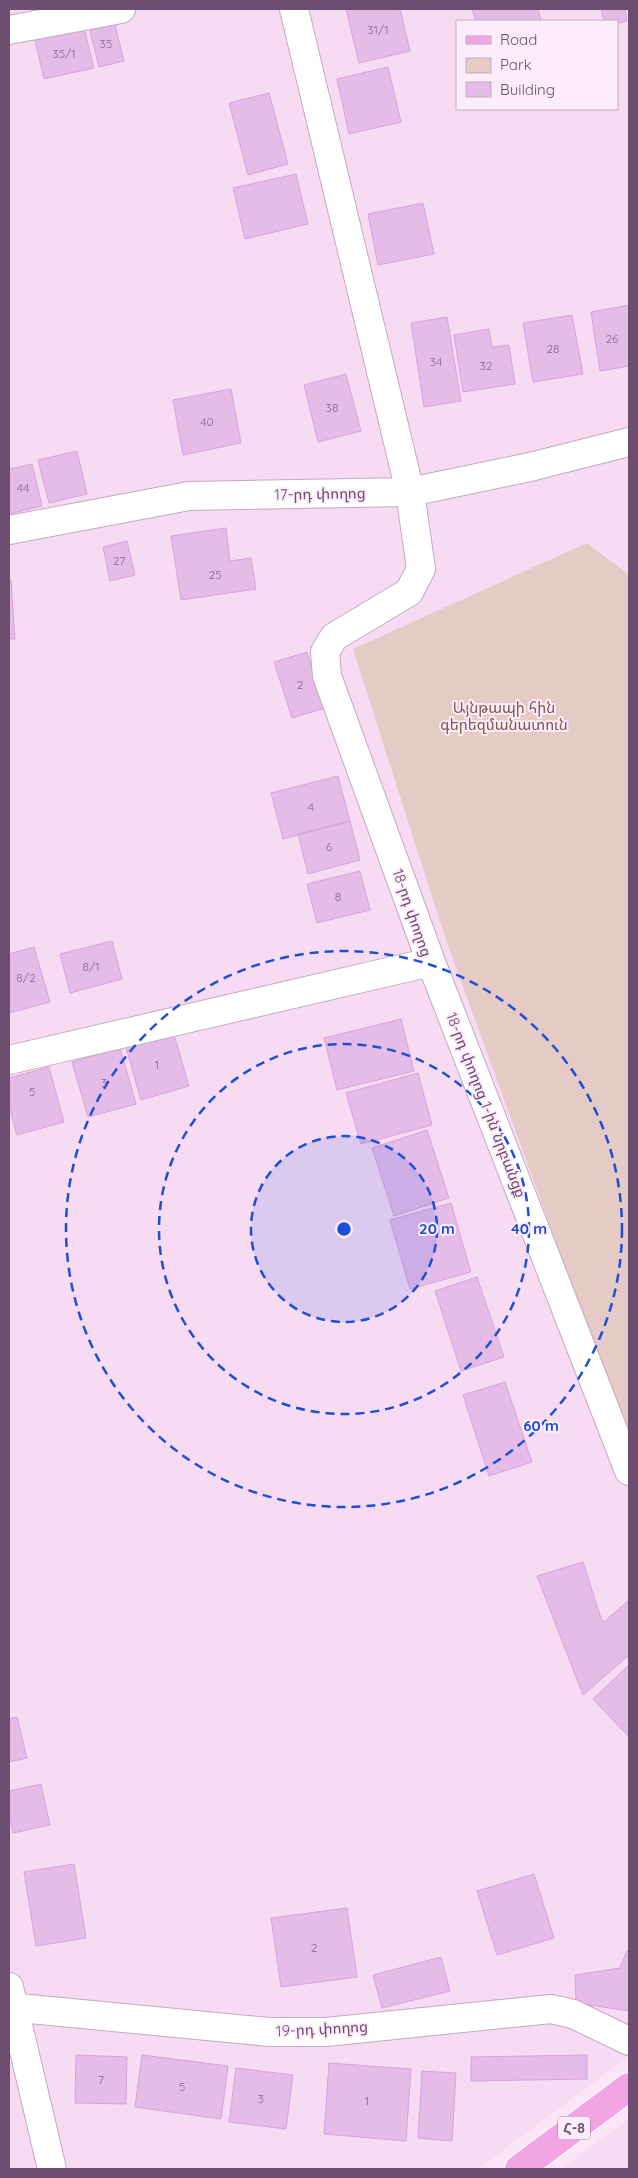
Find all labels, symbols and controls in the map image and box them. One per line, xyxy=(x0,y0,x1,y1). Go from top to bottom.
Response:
legend xyxy=(456,20,618,110)
house number: 31/1 xyxy=(367,22,389,37)
text: Road xyxy=(500,30,537,49)
house number: 35 xyxy=(100,36,112,51)
house number: 35/1 xyxy=(52,46,76,61)
text: Park xyxy=(500,55,532,74)
text: Building xyxy=(500,80,555,99)
house number: 26 xyxy=(605,331,619,346)
house number: 28 xyxy=(546,341,560,356)
house number: 34 xyxy=(430,354,442,369)
house number: 32 xyxy=(480,358,493,373)
house number: 38 xyxy=(326,400,338,415)
house number: 40 xyxy=(200,414,214,429)
house number: 44 xyxy=(17,480,29,495)
street label: 17-րդ փողոց xyxy=(274,483,366,504)
house number: 27 xyxy=(113,553,125,568)
house number: 25 xyxy=(208,567,222,582)
house number: 2 xyxy=(297,677,304,692)
park label: Այնթապի հին գերեզմանատուն xyxy=(440,698,568,734)
house number: 4 xyxy=(308,799,314,814)
house number: 6 xyxy=(326,839,333,854)
street label: 18-րդ փողոց xyxy=(389,866,436,959)
house number: 8 xyxy=(335,889,341,904)
house number: 8/1 xyxy=(82,959,100,974)
house number: 8/2 xyxy=(16,970,36,985)
street label: 18-րդ փողոց 1-ին նրբանցք xyxy=(442,1010,531,1200)
house number: 1 xyxy=(155,1057,159,1072)
house number: 3 xyxy=(101,1075,107,1090)
house number: 5 xyxy=(29,1084,35,1099)
text: 20 m xyxy=(419,1219,455,1238)
text: 40 m xyxy=(511,1219,547,1238)
centre of rings xyxy=(335,1220,353,1238)
text: 60 m xyxy=(523,1416,559,1435)
house number: 2 xyxy=(311,1940,318,1955)
street label: 19-րդ փողոց xyxy=(276,2017,368,2040)
house number: 7 xyxy=(98,2072,104,2087)
house number: 5 xyxy=(179,2079,185,2094)
house number: 3 xyxy=(258,2091,264,2106)
house number: 1 xyxy=(365,2093,369,2108)
road number: Հ-8 xyxy=(558,2116,590,2140)

